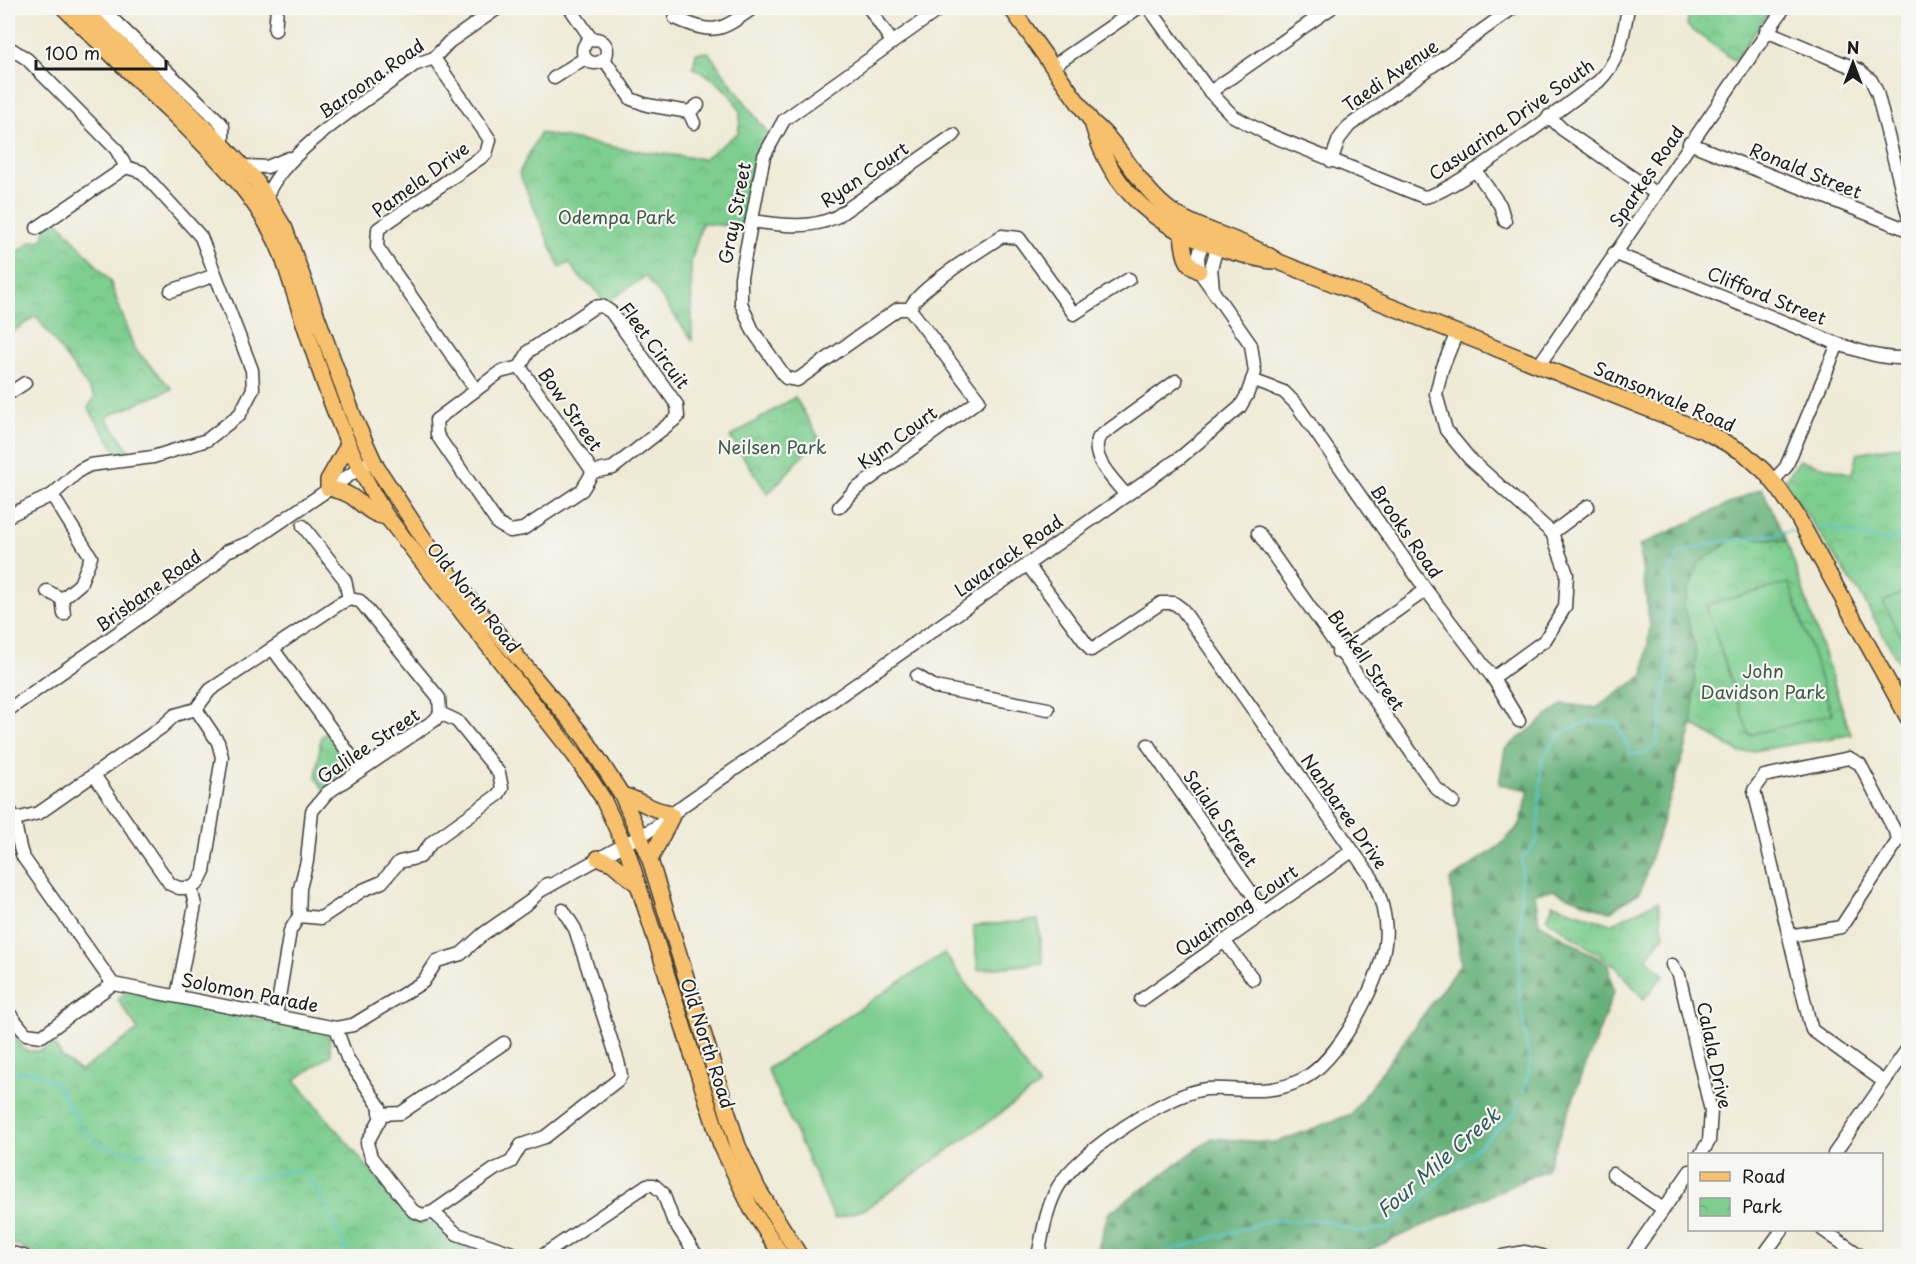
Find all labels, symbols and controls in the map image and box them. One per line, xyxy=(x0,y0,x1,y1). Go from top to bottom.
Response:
street label: Baroona Road xyxy=(313,32,429,124)
street label: Taedi Avenue xyxy=(1337,32,1443,118)
scale bar xyxy=(36,33,166,71)
north arrow xyxy=(1823,33,1883,93)
text: N xyxy=(1847,35,1859,59)
text: 100 m xyxy=(45,39,100,66)
street label: Casuarina Drive South xyxy=(1423,51,1599,187)
street label: Sparkes Road xyxy=(1602,120,1690,232)
street label: Pamela Drive xyxy=(366,134,474,224)
street label: Ryan Court xyxy=(815,135,913,213)
street label: Ronald Street xyxy=(1746,135,1866,205)
street label: Gray Street xyxy=(711,160,757,266)
park label: Odempa Park xyxy=(558,203,676,230)
street label: Clifford Street xyxy=(1703,259,1831,331)
street label: Fleet Circuit xyxy=(613,296,697,394)
street label: Samsonvale Road xyxy=(1590,354,1740,438)
street label: Bow Street xyxy=(532,362,610,456)
street label: Kym Court xyxy=(852,399,942,475)
park label: Neilsen Park xyxy=(717,433,827,460)
street label: Brooks Road xyxy=(1364,478,1450,584)
street label: Lavarack Road xyxy=(948,507,1068,603)
street label: Old North Road xyxy=(421,536,527,658)
street label: Brisbane Road xyxy=(89,542,207,638)
street label: Burkell Street xyxy=(1322,604,1412,716)
park label: John Davidson Park xyxy=(1701,657,1825,705)
street label: Galilee Street xyxy=(311,701,425,789)
street label: Nanbaree Drive xyxy=(1295,748,1395,874)
street label: Saiala Street xyxy=(1177,764,1265,872)
street label: Quaimong Court xyxy=(1169,858,1303,962)
street label: Solomon Parade xyxy=(179,965,321,1019)
street label: Old North Road xyxy=(674,974,742,1112)
street label: Calala Drive xyxy=(1691,999,1739,1111)
water label: Four Mile Creek xyxy=(1370,1099,1507,1224)
legend xyxy=(1688,1153,1883,1231)
text: Road xyxy=(1742,1162,1786,1189)
text: Park xyxy=(1742,1192,1782,1219)

